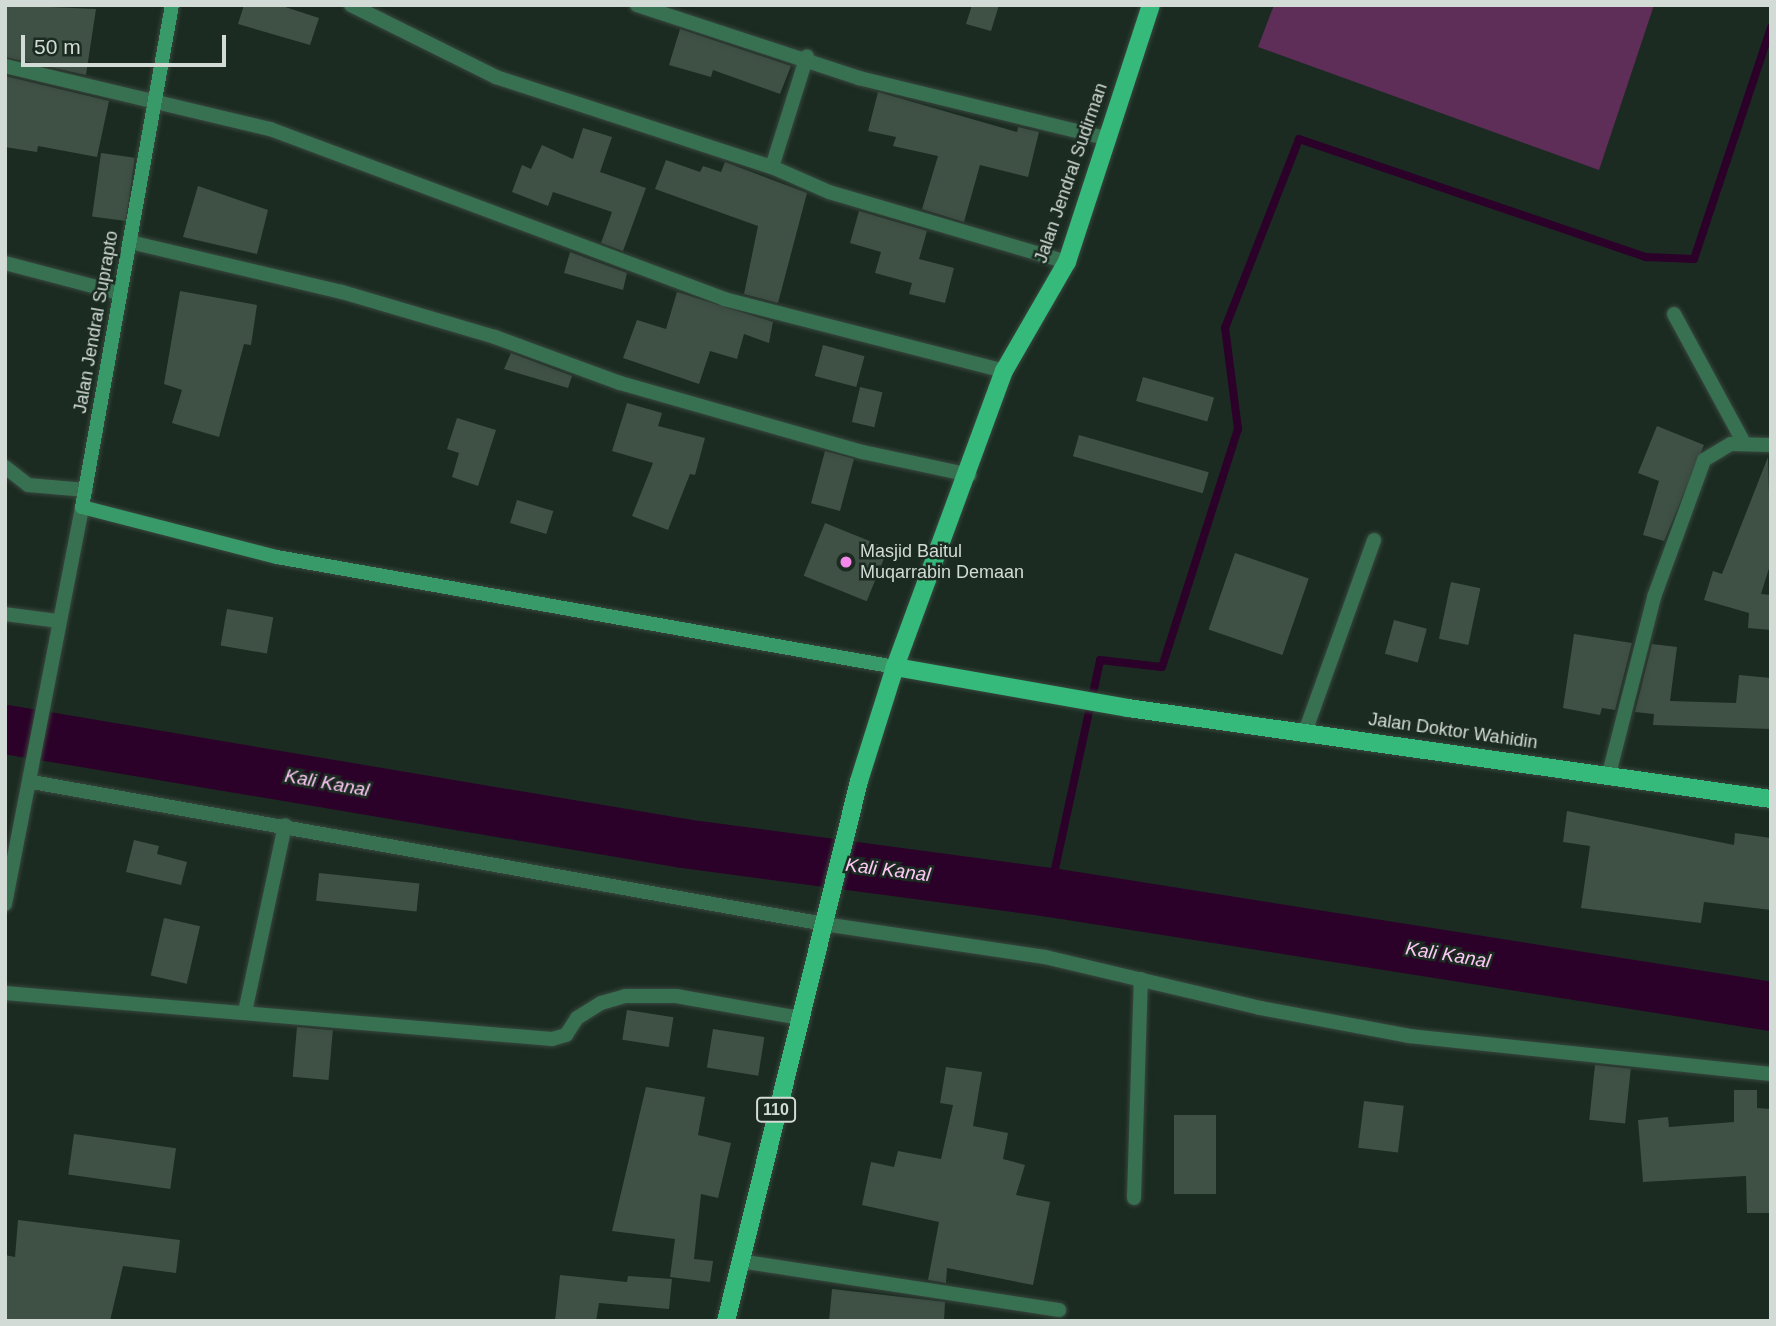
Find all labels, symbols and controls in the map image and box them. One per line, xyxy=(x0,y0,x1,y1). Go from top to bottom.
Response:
scale bar xyxy=(24,21,229,65)
text: 50 m xyxy=(34,35,81,58)
street label: Jalan Jendral Sudirman xyxy=(1030,80,1112,266)
street label: Jalan Jendral Suprapto xyxy=(69,229,123,415)
place label: Masjid Baitul Muqarrabin Demaan xyxy=(860,541,1024,584)
marker: Masjid Baitul Muqarrabin Demaan xyxy=(838,554,854,570)
street label: Jalan Doktor Wahidin xyxy=(1367,708,1539,754)
water label: Kali Kanal xyxy=(283,764,371,802)
water label: Kali Kanal xyxy=(844,853,932,887)
water label: Kali Kanal xyxy=(1404,937,1492,973)
road number: 110 xyxy=(755,1098,797,1122)

